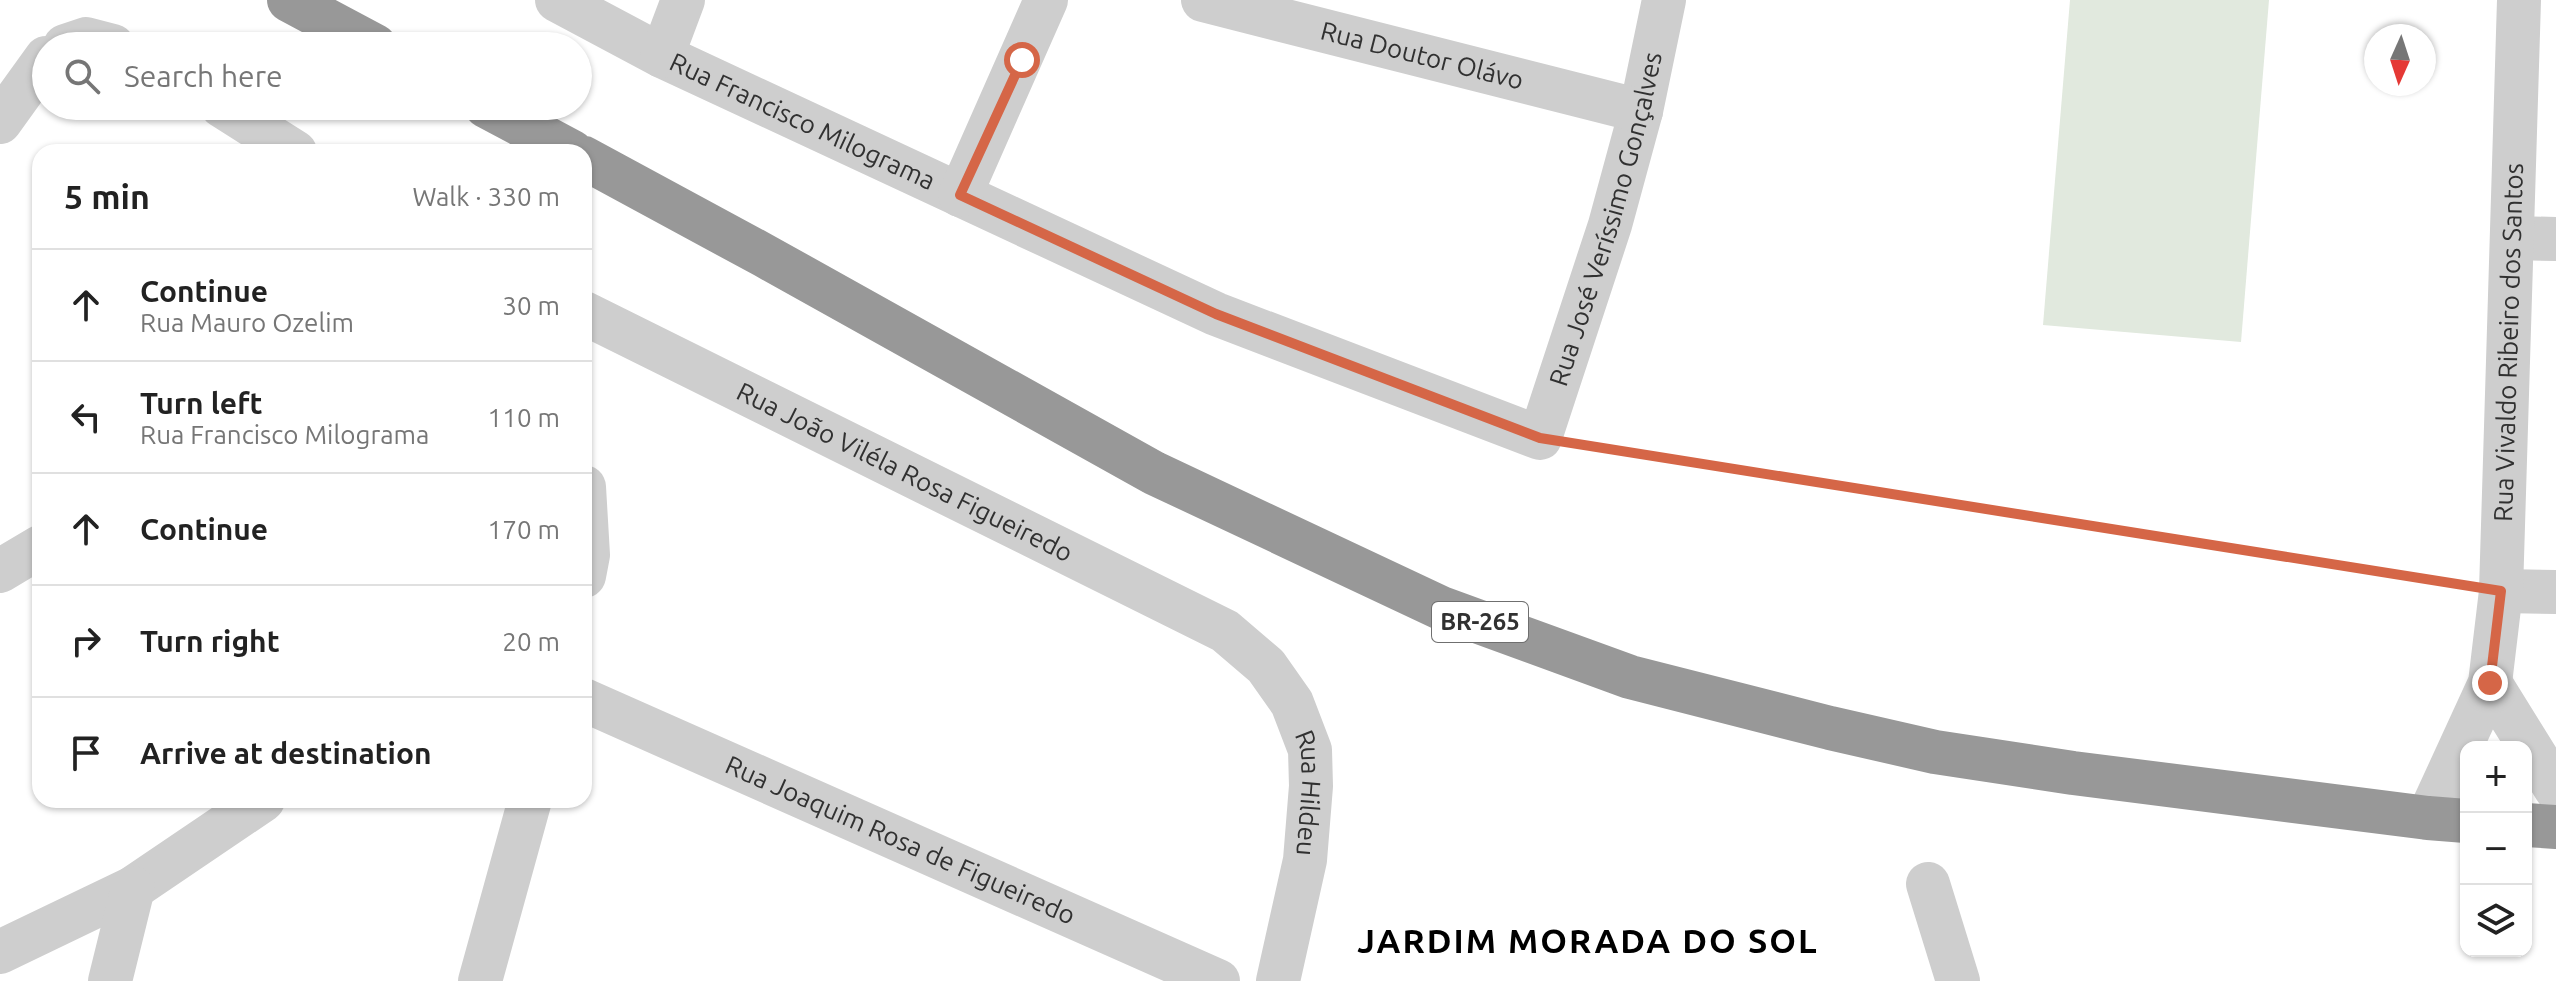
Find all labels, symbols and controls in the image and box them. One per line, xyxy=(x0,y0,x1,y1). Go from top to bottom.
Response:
street label: Rua Doutor Olávo xyxy=(1318,15,1527,95)
north arrow xyxy=(2364,24,2436,96)
search box xyxy=(32,32,592,120)
route start xyxy=(1004,42,1040,78)
street label: Rua Francisco Milograma xyxy=(665,47,940,195)
street label: Rua José Veríssimo Gonçalves xyxy=(1543,49,1667,389)
icon: search xyxy=(60,54,104,98)
text: Search here xyxy=(124,59,283,93)
street label: Rua Vivaldo Ribeiro dos Santos xyxy=(2488,162,2528,522)
text: 5 min xyxy=(64,177,150,215)
text: Walk · 330 m xyxy=(412,182,560,211)
text: Continue xyxy=(140,274,268,308)
icon: ahead xyxy=(64,283,108,327)
text: 30 m xyxy=(502,291,560,320)
text: Rua Mauro Ozelim xyxy=(140,308,354,337)
street label: Rua João Viléla Rosa Figueiredo xyxy=(732,376,1078,567)
text: Turn left xyxy=(140,386,262,420)
icon: left xyxy=(64,395,108,439)
text: 110 m xyxy=(488,403,560,432)
text: Rua Francisco Milograma xyxy=(140,420,429,449)
icon: ahead xyxy=(64,507,108,551)
text: Continue xyxy=(140,512,268,546)
text: 170 m xyxy=(488,515,560,544)
road number: BR-265 xyxy=(1432,602,1528,642)
icon: right xyxy=(64,619,108,663)
text: Turn right xyxy=(140,624,280,658)
text: 20 m xyxy=(502,627,560,656)
route end xyxy=(2472,665,2508,701)
street label: Rua Hildeu xyxy=(1290,726,1326,857)
icon: arrive xyxy=(64,731,108,775)
text: Arrive at destination xyxy=(140,736,432,770)
map controls xyxy=(2460,741,2532,957)
button: + xyxy=(2460,741,2532,813)
street label: Rua Joaquim Rosa de Figueiredo xyxy=(721,750,1080,930)
button: − xyxy=(2460,813,2532,885)
button: layers xyxy=(2460,885,2532,957)
district label: JARDIM MORADA DO SOL xyxy=(1357,921,1819,959)

